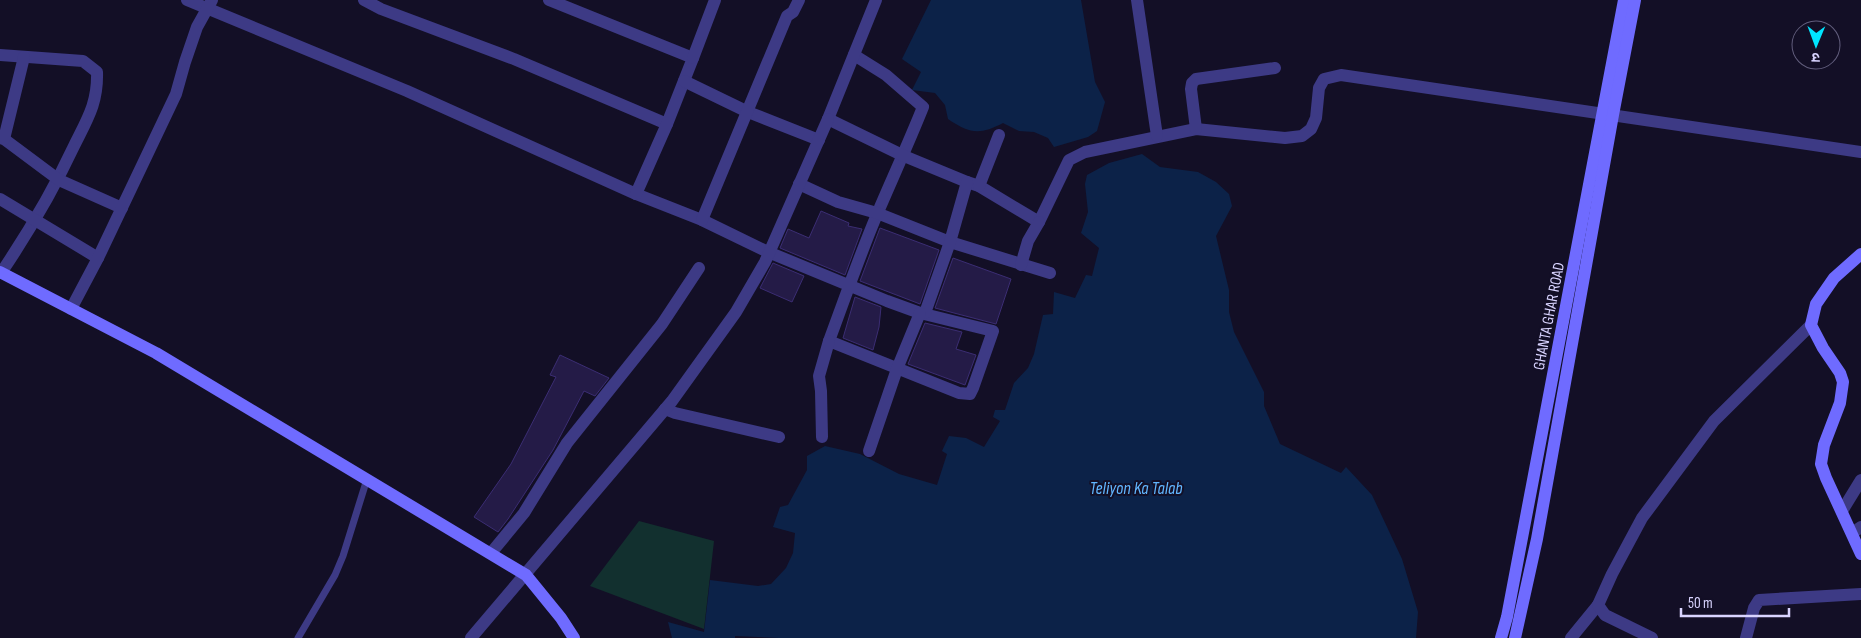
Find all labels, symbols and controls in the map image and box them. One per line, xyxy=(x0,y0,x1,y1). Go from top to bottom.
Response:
north arrow xyxy=(1791,20,1841,70)
text: उ xyxy=(1811,49,1820,66)
street label: GHANTA GHAR ROAD xyxy=(1530,261,1569,372)
water label: Teliyon Ka Talab xyxy=(1089,478,1183,499)
scale bar xyxy=(1681,586,1788,618)
text: 50 m xyxy=(1688,594,1713,613)

